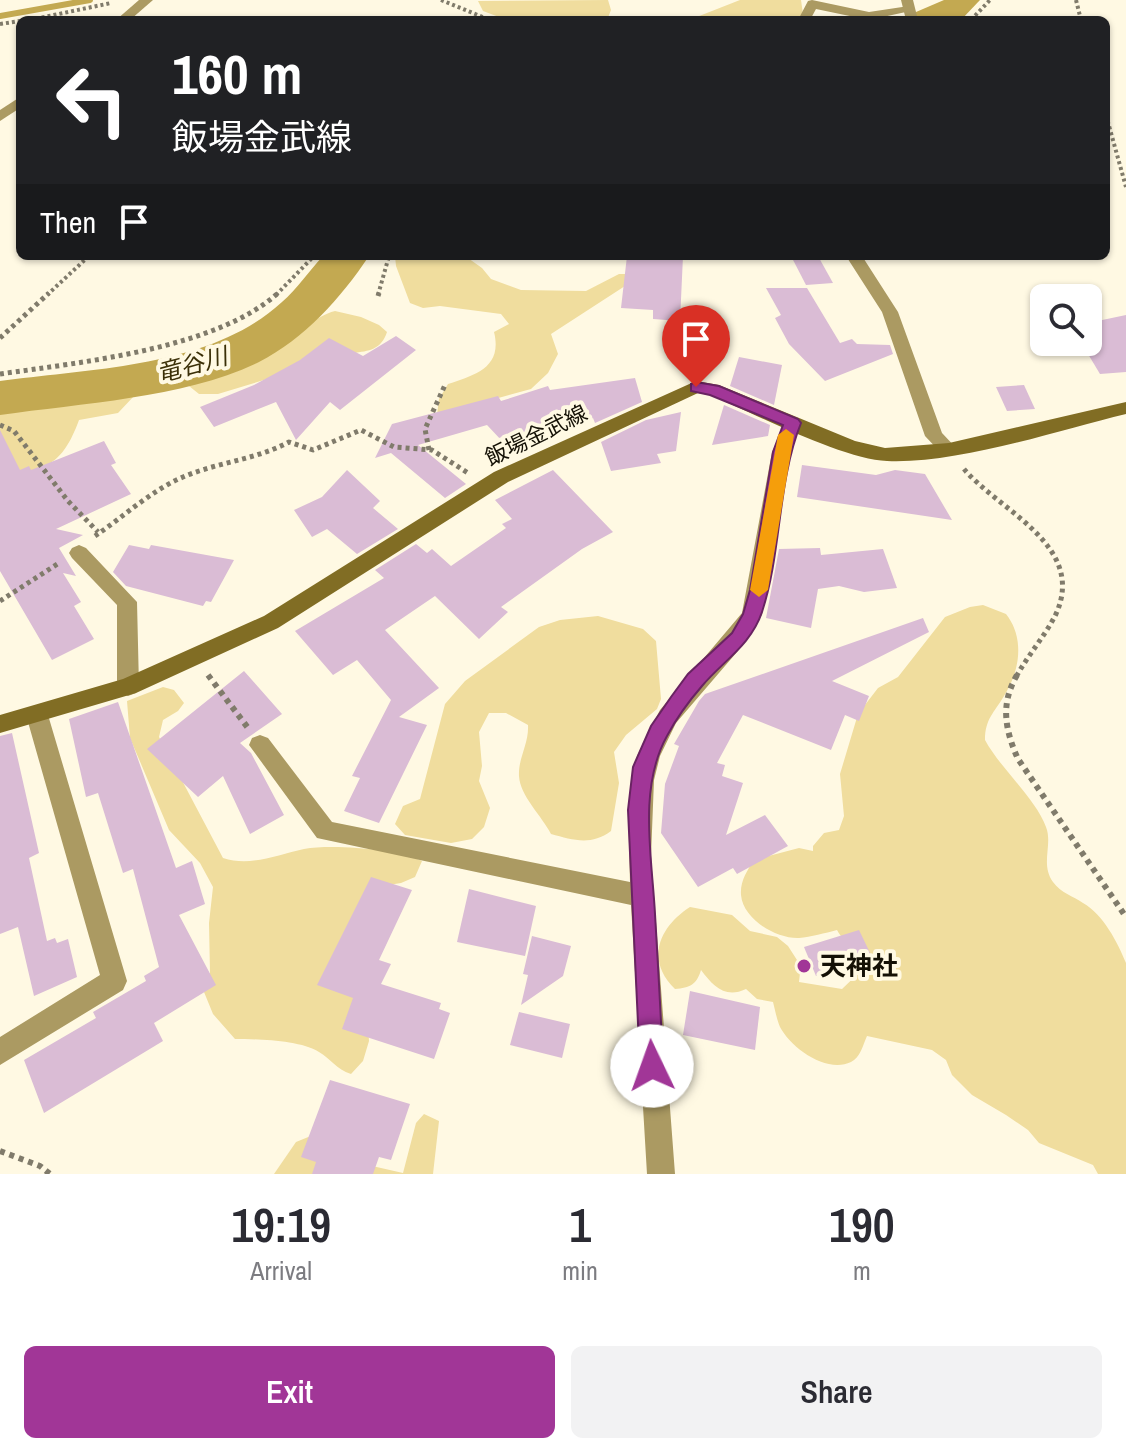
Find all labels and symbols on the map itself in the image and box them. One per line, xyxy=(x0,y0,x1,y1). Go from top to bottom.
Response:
pin xyxy=(662,305,730,387)
water label: 竜谷川 xyxy=(153,338,234,389)
street label: 飯場金武線 xyxy=(480,397,592,473)
place label: 天神社 xyxy=(820,948,898,983)
marker: 天神社 xyxy=(795,957,813,975)
position arrow xyxy=(610,1024,694,1108)

